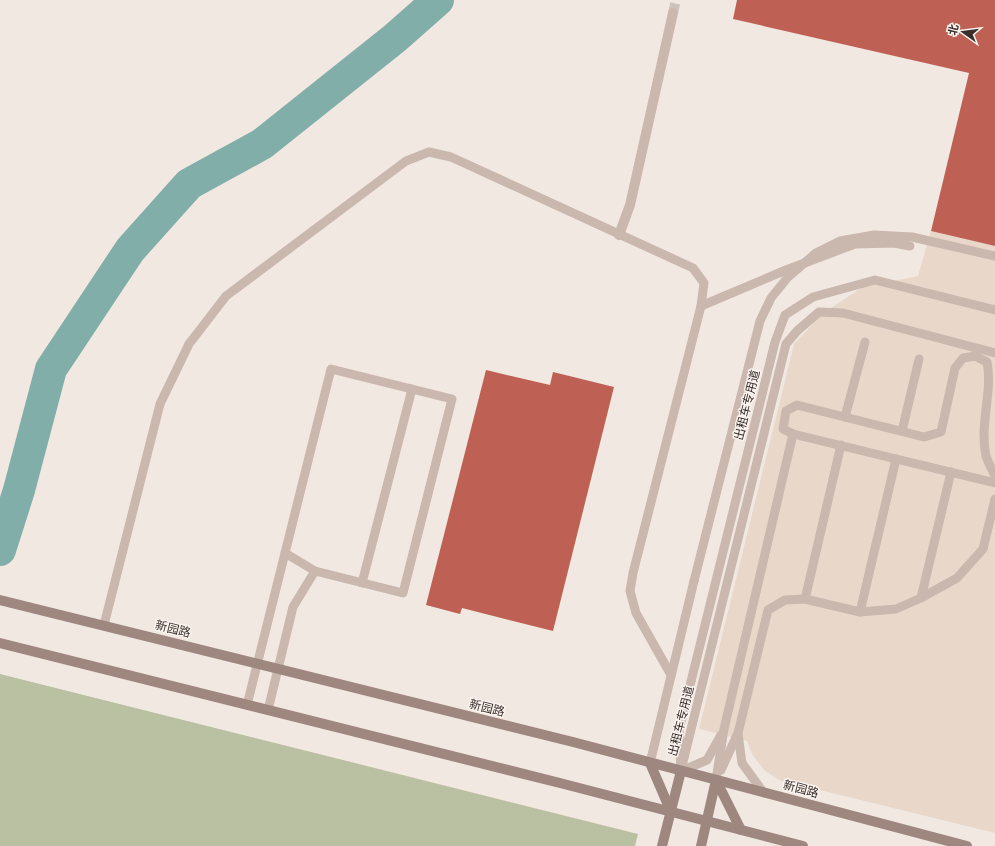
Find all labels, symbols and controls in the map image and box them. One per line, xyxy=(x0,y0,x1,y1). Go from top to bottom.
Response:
north arrow xyxy=(943,12,983,52)
text: 北 xyxy=(946,23,961,37)
street label: 出租车专用道 xyxy=(731,368,763,442)
street label: 新园路 xyxy=(154,618,192,640)
street label: 出租车专用道 xyxy=(665,684,697,758)
street label: 新园路 xyxy=(468,697,506,719)
street label: 新园路 xyxy=(782,778,820,800)

